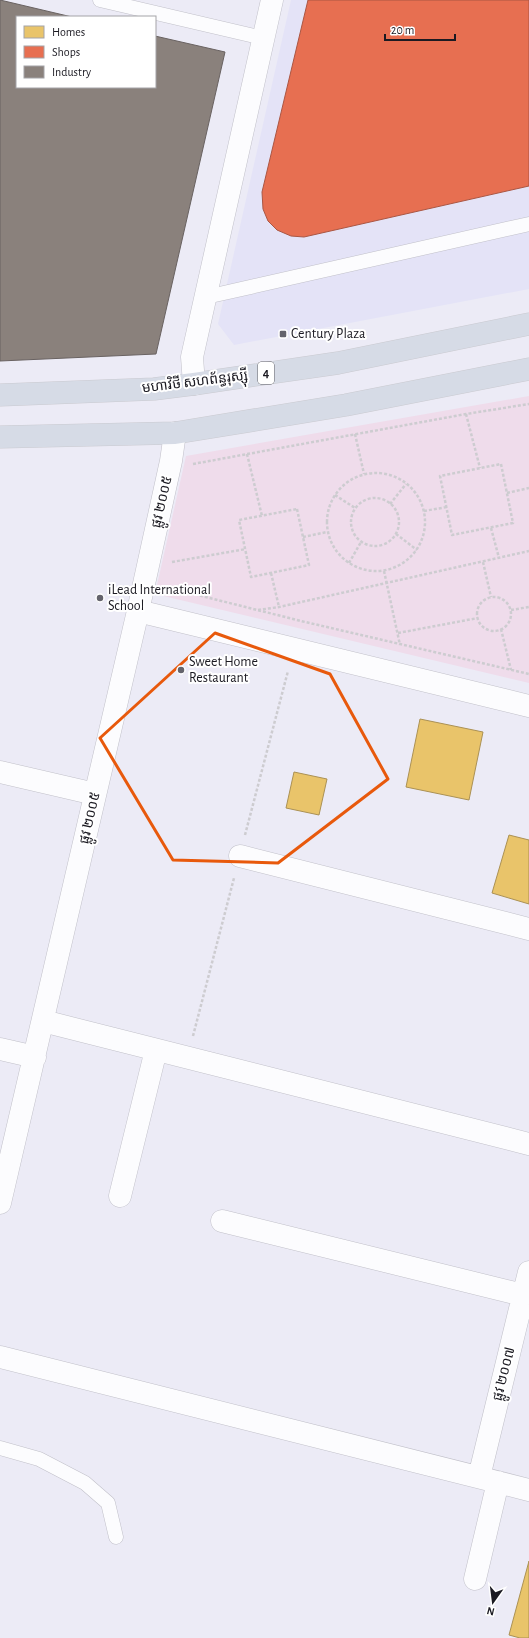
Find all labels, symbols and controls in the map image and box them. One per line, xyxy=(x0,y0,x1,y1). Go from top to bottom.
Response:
legend xyxy=(16,16,156,88)
scale bar xyxy=(385,16,455,42)
text: 20 m xyxy=(391,24,414,36)
text: Homes xyxy=(52,26,85,38)
text: Shops xyxy=(52,46,80,58)
text: Industry xyxy=(52,66,91,79)
place label: Century Plaza xyxy=(291,327,366,341)
marker: Century Plaza xyxy=(278,329,288,339)
road number: 4 xyxy=(258,362,274,384)
street label: មហាវិថី សហព័ន្ធរុស្ស៊ី xyxy=(141,366,249,399)
street label: ផ្លូវ ២០០៥ xyxy=(149,475,179,530)
place label: iLead International School xyxy=(108,583,211,613)
marker: iLead International School xyxy=(95,593,105,603)
place label: Sweet Home Restaurant xyxy=(189,655,258,685)
marker: Sweet Home Restaurant xyxy=(176,665,186,675)
street label: ផ្លូវ ២០០៥ xyxy=(77,791,107,846)
street label: ផ្លូវ ២០០៧ xyxy=(491,1346,521,1403)
north arrow xyxy=(473,1582,513,1622)
text: N xyxy=(486,1605,496,1617)

